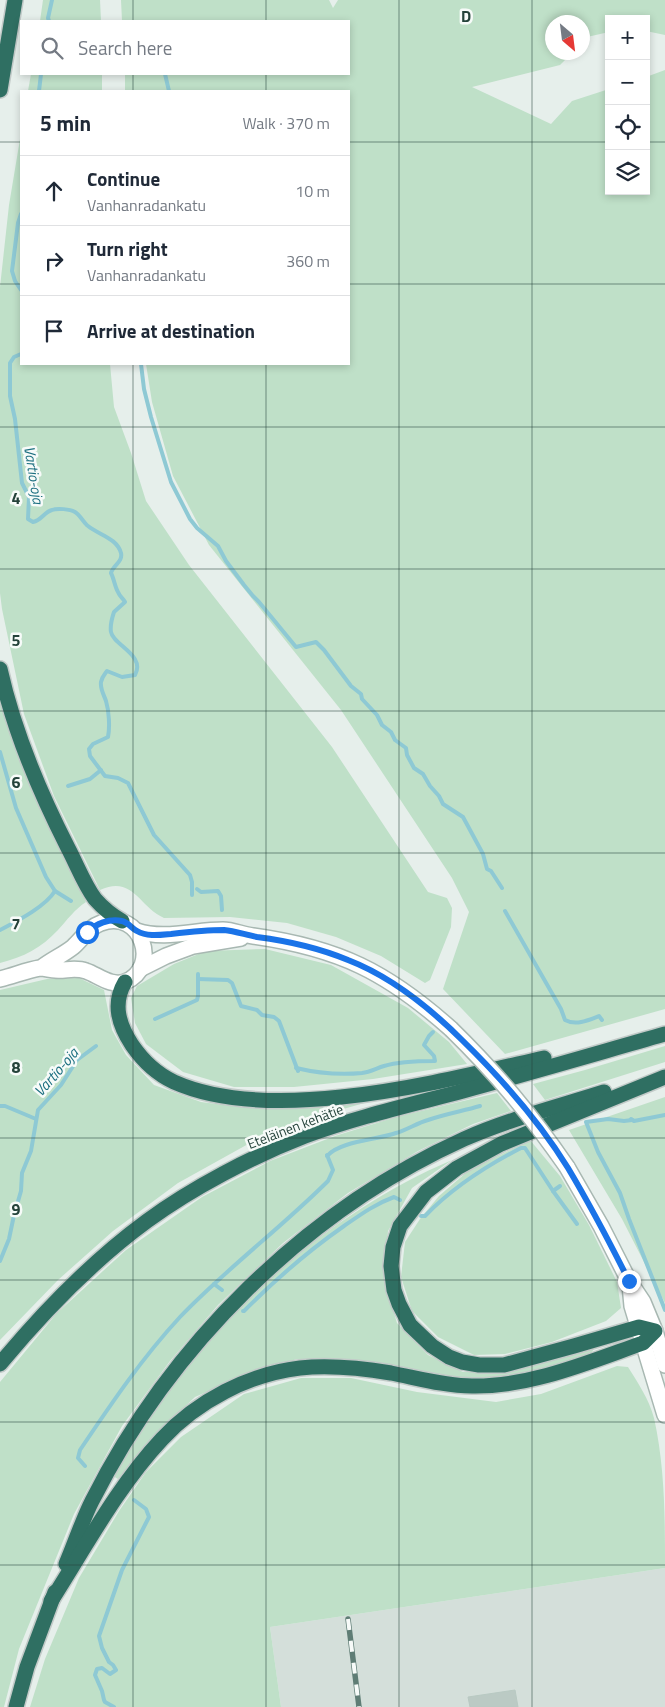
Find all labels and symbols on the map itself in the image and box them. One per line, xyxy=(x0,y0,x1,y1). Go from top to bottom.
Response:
text: D xyxy=(461,4,471,28)
north arrow xyxy=(545,15,590,60)
water label: Vartio-oja xyxy=(18,444,50,507)
text: 4 xyxy=(12,486,21,510)
text: 5 xyxy=(12,628,21,652)
text: 6 xyxy=(12,770,21,794)
text: 7 xyxy=(12,912,20,936)
route start xyxy=(76,921,99,944)
water label: Vartio-oja xyxy=(28,1041,85,1102)
text: 8 xyxy=(12,1055,21,1079)
street label: Eteläinen kehätie xyxy=(244,1098,346,1154)
text: 9 xyxy=(12,1197,21,1221)
route end xyxy=(618,1270,641,1293)

